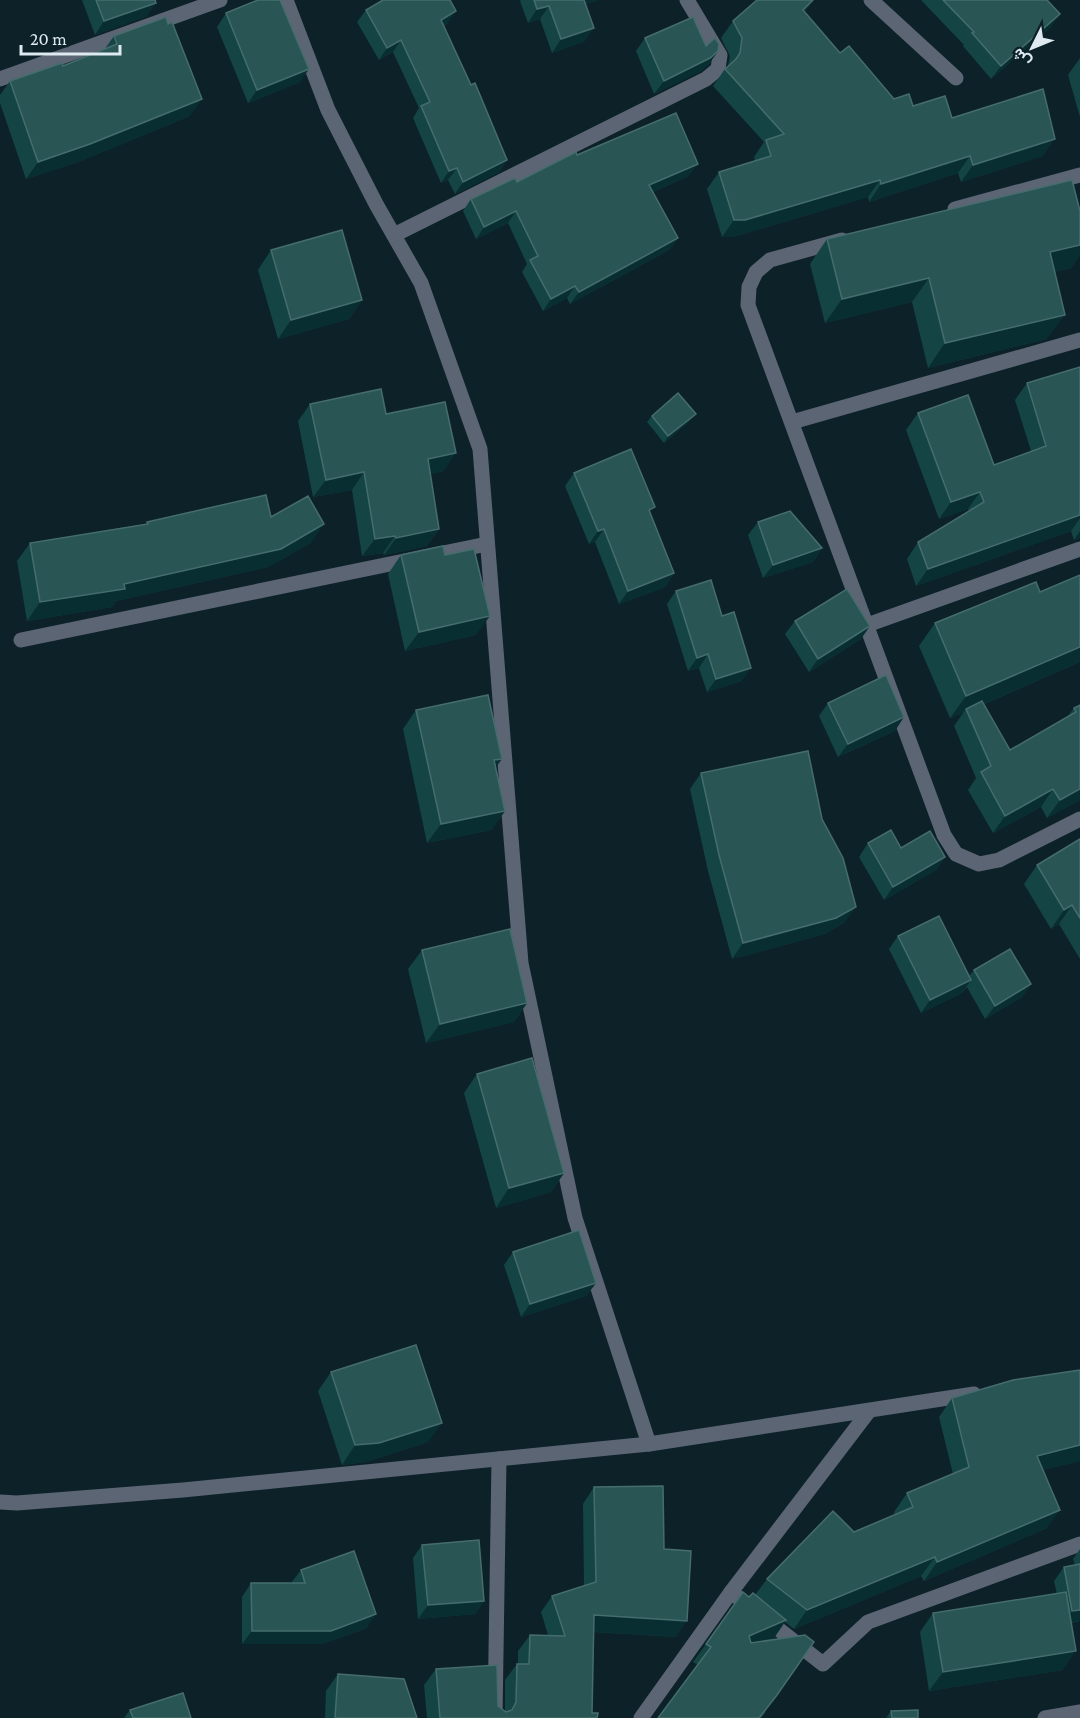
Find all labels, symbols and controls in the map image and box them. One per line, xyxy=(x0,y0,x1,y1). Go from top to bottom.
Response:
scale bar xyxy=(21,18,120,56)
north arrow xyxy=(1002,18,1062,78)
text: 20 m xyxy=(30,29,67,49)
text: ش xyxy=(1009,44,1035,71)

